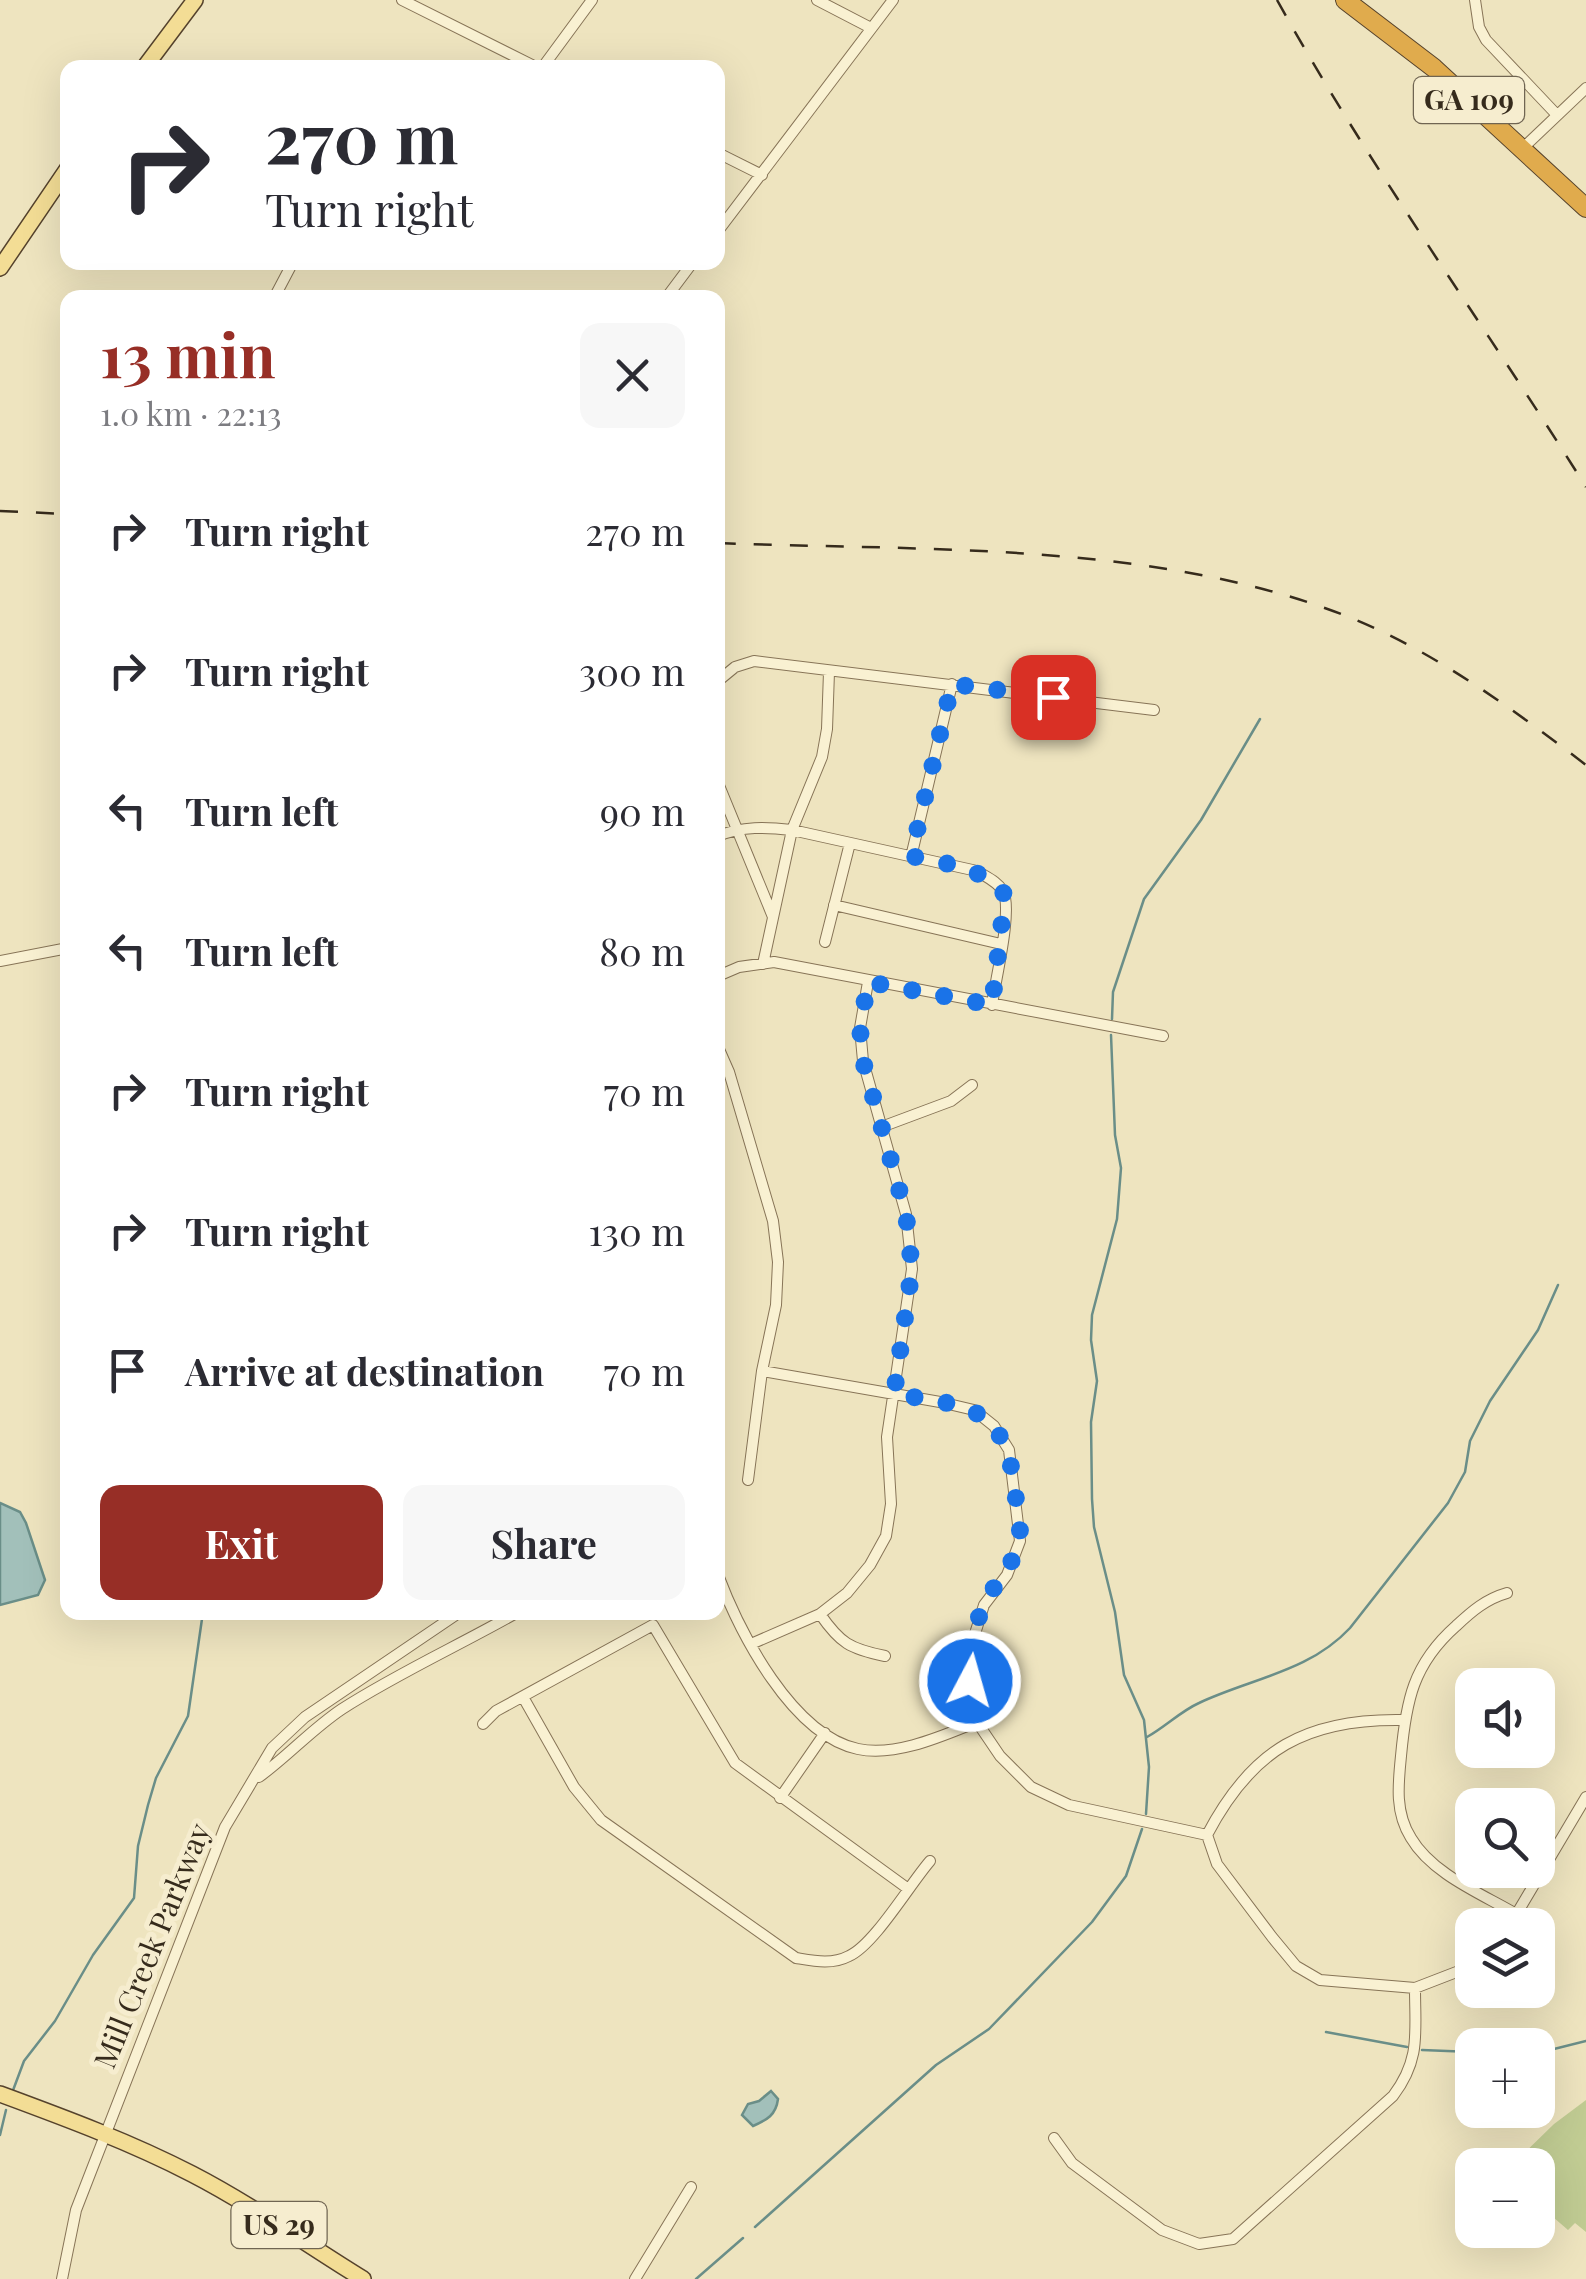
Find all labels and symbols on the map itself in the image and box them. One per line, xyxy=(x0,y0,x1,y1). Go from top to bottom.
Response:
road number: GA 109 xyxy=(1414,77,1524,123)
pin xyxy=(1011,655,1096,740)
position arrow xyxy=(918,1629,1022,1733)
street label: Mill Creek Parkway xyxy=(84,1817,219,2074)
road number: US 29 xyxy=(232,2202,326,2248)

